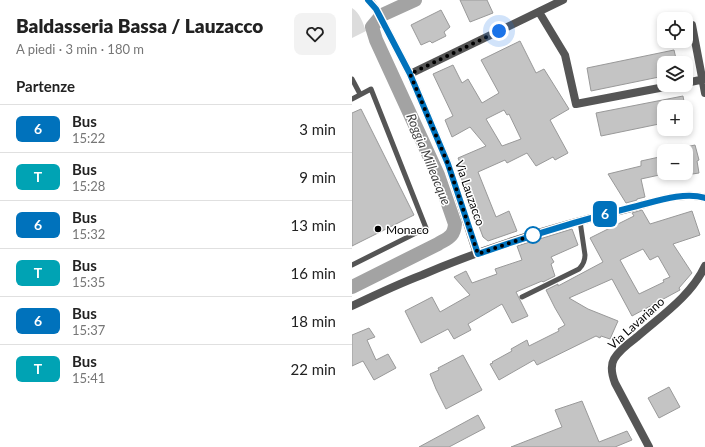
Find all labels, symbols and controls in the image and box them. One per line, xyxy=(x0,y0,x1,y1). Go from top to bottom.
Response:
map controls xyxy=(657,12,693,180)
button: locate xyxy=(657,12,693,48)
button: heart xyxy=(294,13,336,55)
text: Baldasseria Bassa / Lauzacco xyxy=(16,14,263,37)
your location xyxy=(489,21,509,41)
text: A piedi · 3 min · 180 m xyxy=(16,41,144,57)
button: layers xyxy=(657,56,693,92)
text: Partenze xyxy=(16,77,75,95)
button: + xyxy=(657,100,693,136)
water label: Roggia Milleacque xyxy=(403,111,455,207)
text: Bus xyxy=(72,112,97,130)
text: 6 xyxy=(34,120,42,137)
text: 3 min xyxy=(299,120,336,138)
text: 15:22 xyxy=(72,130,105,146)
button: − xyxy=(657,144,693,180)
street label: Via Lauzacco xyxy=(452,158,488,228)
text: Bus xyxy=(72,160,97,178)
text: T xyxy=(34,168,42,185)
text: 9 min xyxy=(299,168,336,186)
text: 15:28 xyxy=(72,178,105,194)
line badge: 6 xyxy=(592,201,618,227)
text: 6 xyxy=(601,205,609,222)
text: Bus xyxy=(72,208,97,226)
text: 6 xyxy=(34,216,42,233)
text: 13 min xyxy=(290,216,336,234)
place label: Monaco xyxy=(386,222,429,237)
marker: Monaco xyxy=(373,224,383,234)
text: 15:32 xyxy=(72,226,105,242)
unlabelled marker xyxy=(524,226,542,244)
text: Bus xyxy=(72,256,97,274)
text: T xyxy=(34,264,42,281)
text: 16 min xyxy=(290,264,336,282)
text: 15:35 xyxy=(72,274,105,290)
street label: Via Lavariano xyxy=(605,294,667,352)
text: Bus xyxy=(72,304,97,322)
text: 6 xyxy=(34,312,42,329)
text: 18 min xyxy=(290,312,336,330)
text: 15:37 xyxy=(72,322,105,338)
text: Bus xyxy=(72,352,97,370)
text: T xyxy=(34,360,42,377)
text: 22 min xyxy=(290,360,336,378)
text: 15:41 xyxy=(72,370,105,386)

